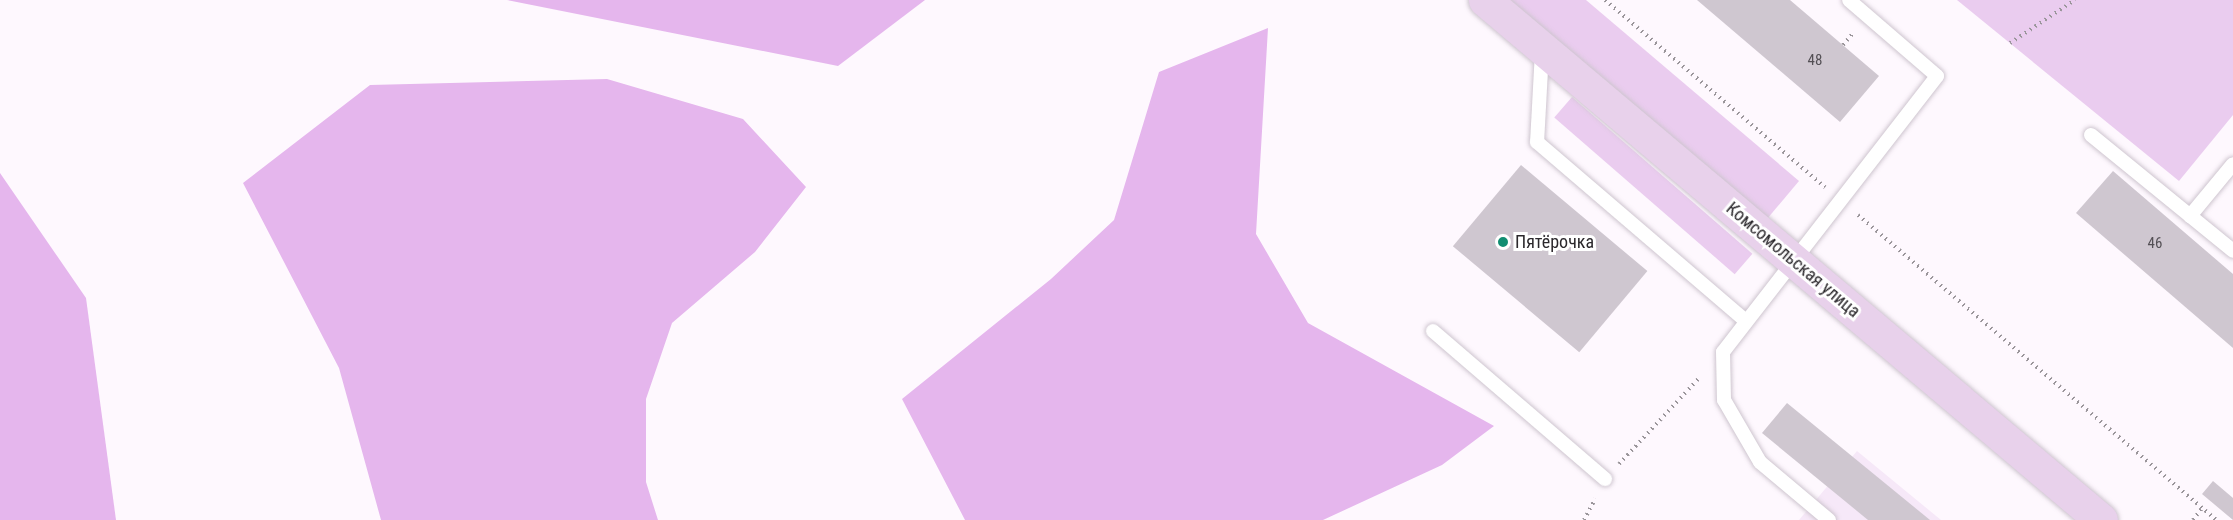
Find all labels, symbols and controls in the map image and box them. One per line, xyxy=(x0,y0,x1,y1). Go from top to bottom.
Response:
house number: 48 xyxy=(1808,52,1822,70)
street label: Комсомольская улица xyxy=(1722,198,1864,322)
place label: Пятёрочка xyxy=(1515,231,1594,253)
marker: Пятёрочка xyxy=(1496,235,1510,249)
house number: 46 xyxy=(2148,235,2162,253)

